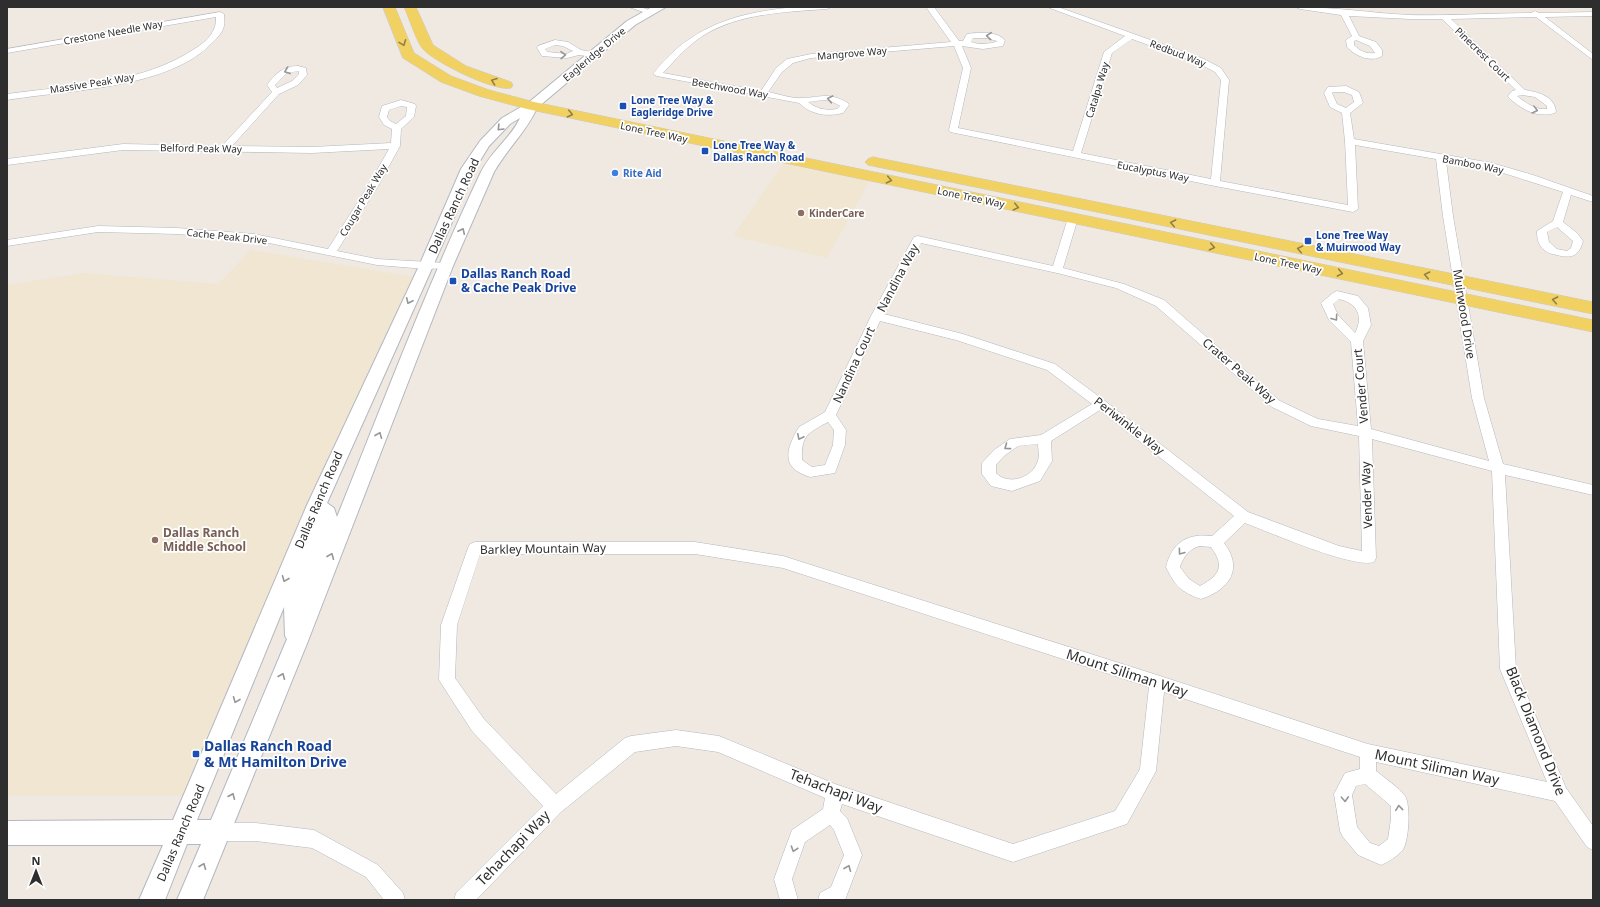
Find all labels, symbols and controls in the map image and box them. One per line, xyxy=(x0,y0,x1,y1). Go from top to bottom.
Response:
street label: Crestone Needle Way xyxy=(62,16,165,48)
street label: Eagleridge Drive xyxy=(560,23,628,84)
street label: Pinecrest Court xyxy=(1452,24,1514,84)
one-way arrow xyxy=(986,32,992,41)
street label: Redbud Way xyxy=(1148,36,1209,70)
one-way arrow xyxy=(399,40,407,47)
street label: Mangrove Way xyxy=(817,43,888,63)
one-way arrow xyxy=(560,51,566,59)
street label: Catalpa Way xyxy=(1082,59,1112,120)
one-way arrow xyxy=(284,66,291,75)
street label: Massive Peak Way xyxy=(49,69,136,97)
street label: Beechwood Way xyxy=(691,74,770,102)
one-way arrow xyxy=(490,78,497,86)
place label: Lone Tree Way & Eagleridge Drive xyxy=(631,93,714,119)
one-way arrow xyxy=(827,95,833,103)
marker: Lone Tree Way & Eagleridge Drive xyxy=(618,101,628,111)
one-way arrow xyxy=(1532,106,1538,114)
one-way arrow xyxy=(567,110,573,118)
street label: Lone Tree Way xyxy=(619,118,690,146)
one-way arrow xyxy=(497,123,505,131)
place label: Lone Tree Way & Dallas Ranch Road xyxy=(713,138,804,164)
street label: Belford Peak Way xyxy=(160,140,243,156)
marker: Lone Tree Way & Dallas Ranch Road xyxy=(700,146,710,156)
street label: Bamboo Way xyxy=(1441,151,1506,177)
street label: Dallas Ranch Road xyxy=(424,155,483,257)
street label: Eucalyptus Way xyxy=(1116,157,1191,185)
street label: Cougar Peak Way xyxy=(336,160,391,239)
place label: Rite Aid xyxy=(623,166,662,180)
marker: Rite Aid xyxy=(610,168,620,178)
one-way arrow xyxy=(886,176,892,184)
street label: Lone Tree Way xyxy=(936,183,1007,211)
one-way arrow xyxy=(1013,202,1019,210)
place label: KinderCare xyxy=(809,206,865,220)
marker: KinderCare xyxy=(796,208,806,218)
one-way arrow xyxy=(1169,219,1176,228)
street label: Cache Peak Drive xyxy=(186,225,268,247)
one-way arrow xyxy=(457,227,465,235)
place label: Lone Tree Way & Muirwood Way xyxy=(1316,228,1401,254)
marker: Lone Tree Way & Muirwood Way xyxy=(1303,236,1313,246)
street label: Nandina Way xyxy=(872,240,923,315)
one-way arrow xyxy=(1209,243,1215,251)
one-way arrow xyxy=(1297,245,1303,253)
street label: Lone Tree Way xyxy=(1253,249,1324,277)
place label: Dallas Ranch Road & Cache Peak Drive xyxy=(461,265,576,296)
street label: Muirwood Drive xyxy=(1449,268,1480,360)
one-way arrow xyxy=(1336,269,1343,277)
one-way arrow xyxy=(1424,271,1430,280)
marker: Dallas Ranch Road & Cache Peak Drive xyxy=(448,276,458,286)
one-way arrow xyxy=(406,297,414,305)
one-way arrow xyxy=(1552,297,1558,305)
one-way arrow xyxy=(1330,314,1337,321)
street label: Nandina Court xyxy=(828,323,879,406)
street label: Crater Peak Way xyxy=(1199,334,1280,408)
street label: Vender Court xyxy=(1349,347,1372,424)
street label: Periwinkle Way xyxy=(1091,393,1169,459)
one-way arrow xyxy=(374,431,382,438)
one-way arrow xyxy=(797,433,805,440)
one-way arrow xyxy=(1004,443,1011,450)
street label: Dallas Ranch Road xyxy=(290,449,347,551)
street label: Vender Way xyxy=(1357,460,1376,529)
place label: Dallas Ranch Middle School xyxy=(163,524,246,555)
marker: Dallas Ranch Middle School xyxy=(150,535,160,545)
street label: Barkley Mountain Way xyxy=(480,539,607,558)
one-way arrow xyxy=(1179,548,1186,555)
one-way arrow xyxy=(326,552,334,559)
one-way arrow xyxy=(282,576,290,583)
street label: Mount Siliman Way xyxy=(1064,644,1191,701)
street label: Black Diamond Drive xyxy=(1502,664,1571,798)
one-way arrow xyxy=(277,673,285,681)
one-way arrow xyxy=(233,695,241,703)
place label: Dallas Ranch Road & Mt Hamilton Drive xyxy=(204,736,347,771)
street label: Mount Siliman Way xyxy=(1373,744,1502,789)
marker: Dallas Ranch Road & Mt Hamilton Drive xyxy=(191,749,201,759)
street label: Tehachapi Way xyxy=(787,764,886,817)
street label: Dallas Ranch Road xyxy=(152,782,209,884)
one-way arrow xyxy=(227,793,235,800)
one-way arrow xyxy=(1340,795,1349,802)
street label: Tehachapi Way xyxy=(472,805,554,890)
one-way arrow xyxy=(1395,805,1404,811)
one-way arrow xyxy=(790,845,798,852)
north arrow xyxy=(16,851,56,891)
text: N xyxy=(32,853,40,868)
one-way arrow xyxy=(199,863,207,870)
one-way arrow xyxy=(843,865,851,872)

